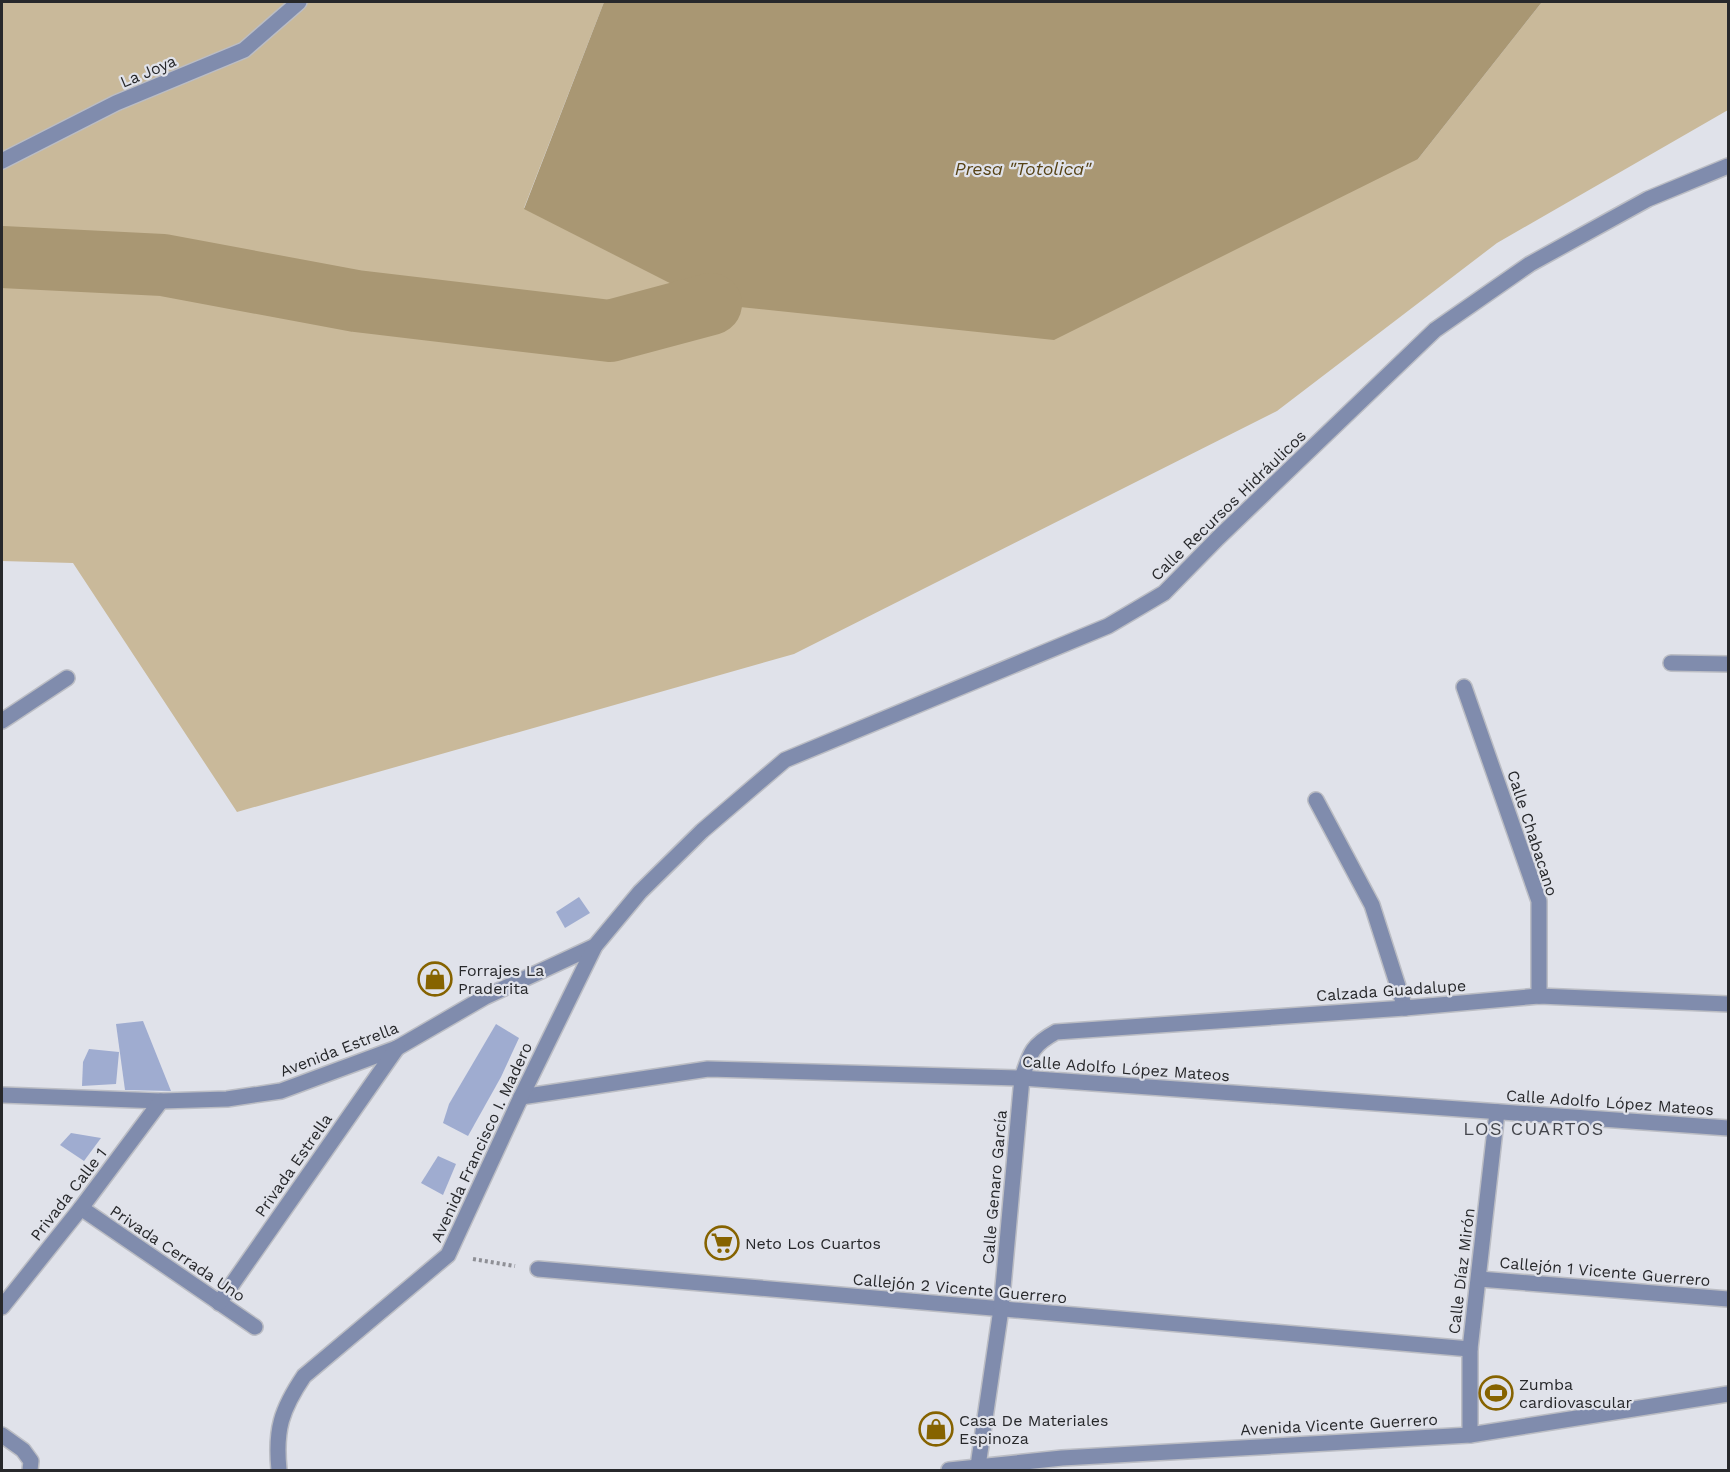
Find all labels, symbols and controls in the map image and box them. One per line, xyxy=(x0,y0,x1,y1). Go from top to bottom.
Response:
street label: La Joya xyxy=(117,51,179,92)
water label: Presa "Totolica" xyxy=(955,158,1092,179)
street label: Calle Recursos Hidráulicos xyxy=(1147,426,1310,585)
street label: Calle Chabacano xyxy=(1503,768,1562,898)
shop icon: Forrajes La Praderita xyxy=(417,961,453,997)
place label: Forrajes La Praderita xyxy=(458,961,544,998)
street label: Calzada Guadalupe xyxy=(1315,976,1467,1005)
street label: Avenida Estrella xyxy=(277,1018,401,1081)
street label: Avenida Francisco I. Madero xyxy=(427,1039,536,1245)
street label: Calle Adolfo López Mateos xyxy=(1021,1052,1231,1085)
street label: Calle Adolfo López Mateos xyxy=(1505,1086,1715,1119)
street label: Calle Genaro García xyxy=(978,1109,1011,1265)
street label: Privada Estrella xyxy=(251,1110,336,1221)
district label: LOS CUARTOS xyxy=(1463,1118,1605,1139)
street label: Privada Calle 1 xyxy=(26,1144,110,1244)
street label: Privada Cerrada Uno xyxy=(107,1201,249,1306)
street label: Calle Díaz Mirón xyxy=(1444,1207,1479,1335)
supermarket icon: Neto Los Cuartos xyxy=(704,1225,740,1261)
place label: Neto Los Cuartos xyxy=(745,1234,881,1253)
street label: Callejón 1 Vicente Guerrero xyxy=(1499,1253,1711,1290)
street label: Callejón 2 Vicente Guerrero xyxy=(852,1270,1068,1307)
sports icon: Zumba cardiovascular xyxy=(1478,1375,1514,1411)
place label: Zumba cardiovascular xyxy=(1519,1375,1633,1412)
street label: Avenida Vicente Guerrero xyxy=(1240,1410,1438,1439)
shop icon: Casa De Materiales Espinoza xyxy=(918,1411,954,1447)
place label: Casa De Materiales Espinoza xyxy=(959,1411,1108,1448)

